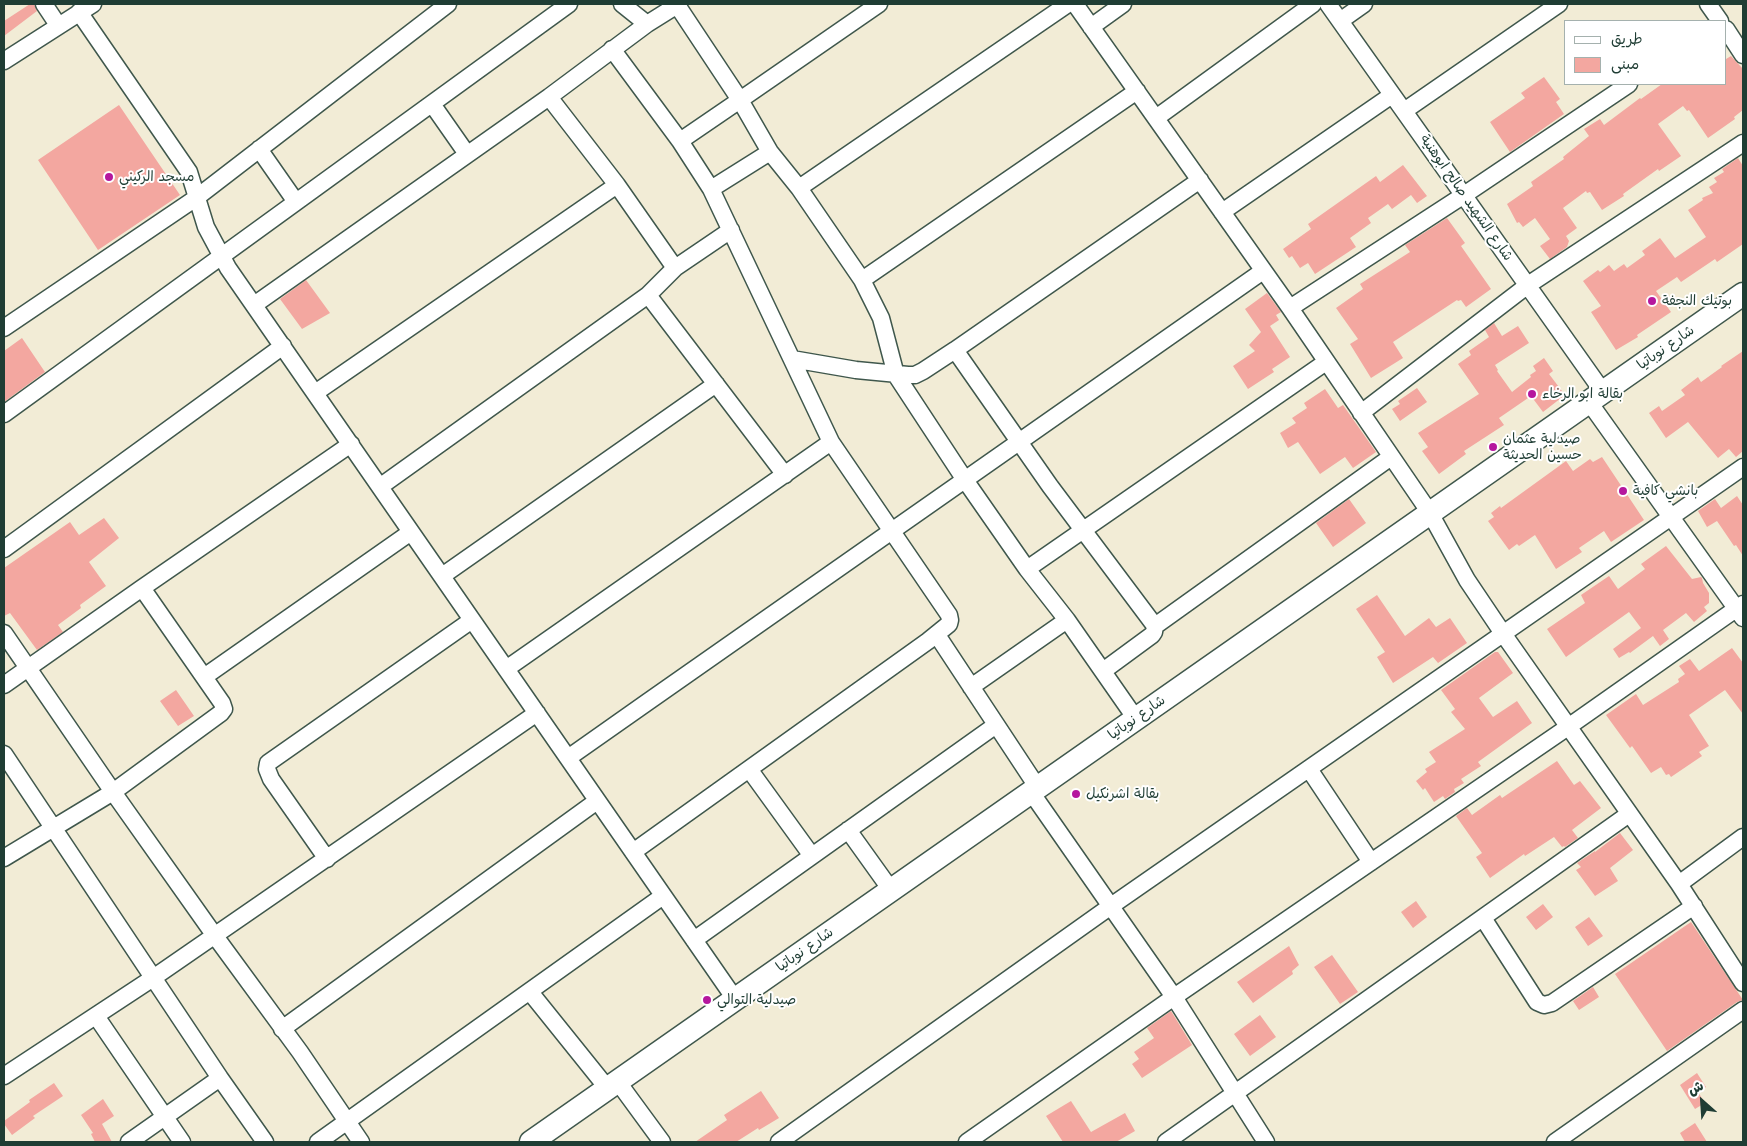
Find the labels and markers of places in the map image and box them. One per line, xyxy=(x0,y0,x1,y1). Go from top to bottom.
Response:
place label: مسجد الركيني xyxy=(119,169,194,185)
marker: مسجد الركيني xyxy=(103,171,115,183)
place label: بوتيك النجفة xyxy=(1662,293,1732,309)
marker: بوتيك النجفة xyxy=(1646,295,1658,307)
place label: بقالة ابو الرخاء xyxy=(1542,386,1623,402)
marker: بقالة ابو الرخاء xyxy=(1526,388,1538,400)
place label: صيدلية عثمان حسين الحديثة xyxy=(1503,431,1582,464)
marker: صيدلية عثمان حسين الحديثة xyxy=(1487,441,1499,453)
place label: بانشي كافية xyxy=(1633,483,1698,499)
marker: بانشي كافية xyxy=(1617,485,1629,497)
place label: بقالة اشرنكيل xyxy=(1086,786,1159,802)
marker: بقالة اشرنكيل xyxy=(1070,788,1082,800)
place label: صيدلية التوالي xyxy=(717,992,796,1008)
marker: صيدلية التوالي xyxy=(701,994,713,1006)

